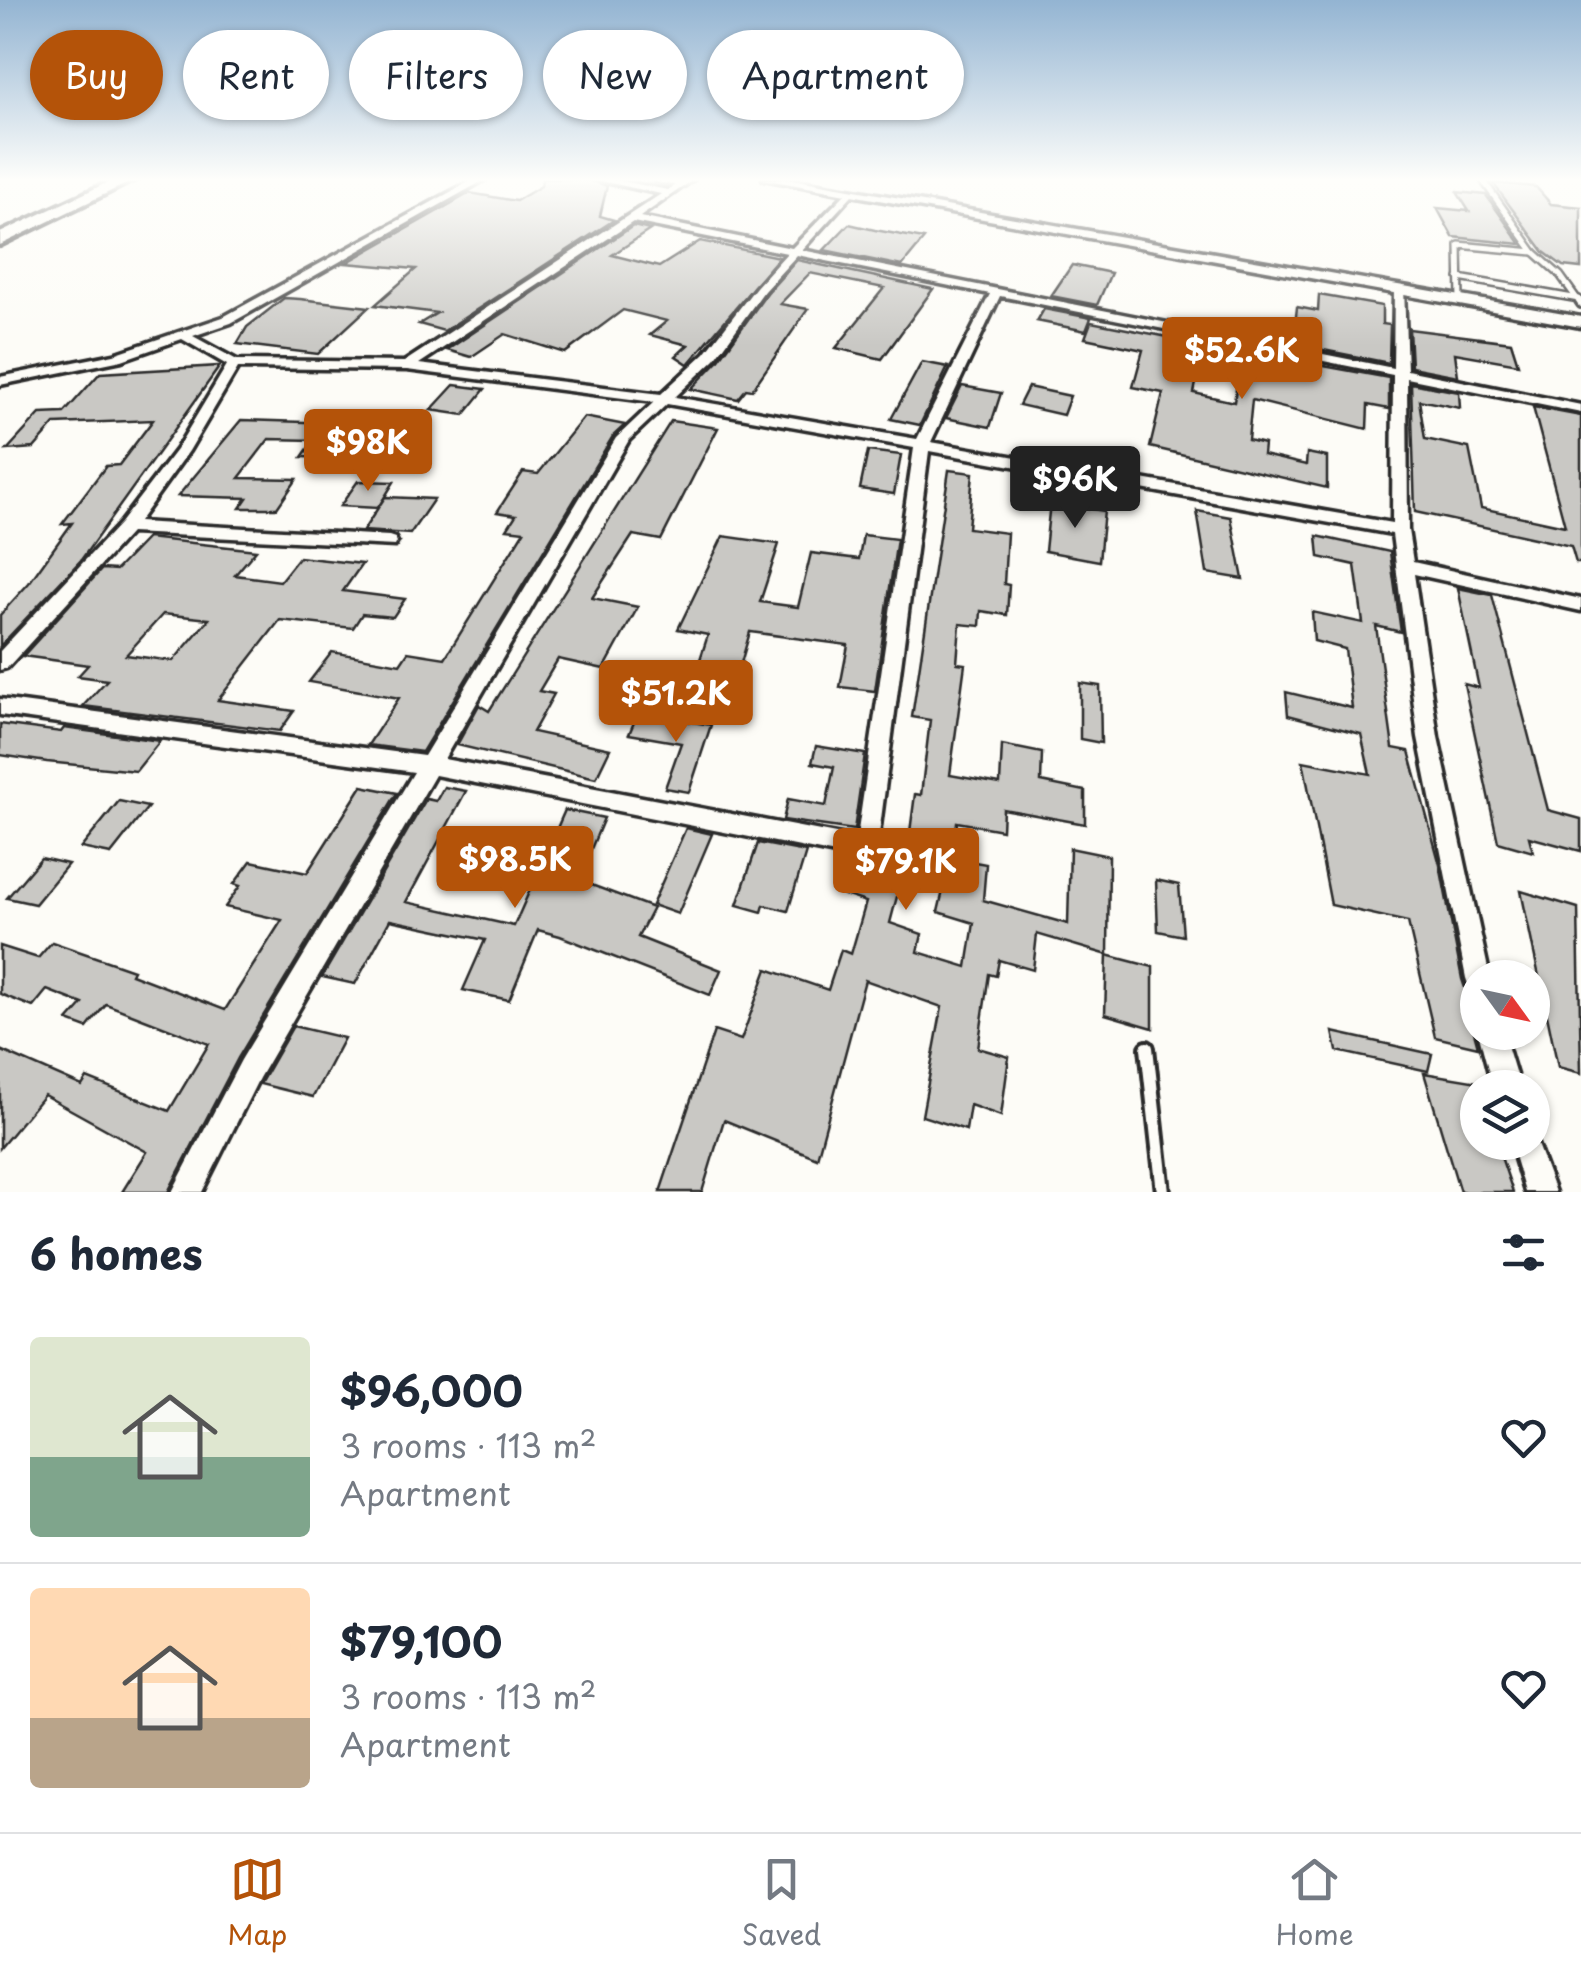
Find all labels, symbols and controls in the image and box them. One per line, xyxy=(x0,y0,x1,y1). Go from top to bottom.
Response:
chip: Buy xyxy=(30,30,163,120)
chip: Rent xyxy=(183,30,329,120)
chip: Filters xyxy=(349,30,523,120)
chip: New xyxy=(543,30,687,120)
chip: Apartment xyxy=(707,30,964,120)
pin: $52.6K xyxy=(1161,317,1323,402)
text: $52.6K xyxy=(1184,325,1300,373)
pin: $98K xyxy=(309,409,427,494)
text: $98K xyxy=(326,417,410,465)
pin: $96K xyxy=(1016,446,1134,531)
text: $96K xyxy=(1032,454,1118,502)
pin: $51.2K xyxy=(595,660,757,745)
text: $51.2K xyxy=(621,668,731,716)
pin: $98.5K xyxy=(434,826,596,911)
pin: $79.1K xyxy=(825,828,987,913)
text: $98.5K xyxy=(458,834,572,882)
text: $79.1K xyxy=(855,836,957,884)
north arrow xyxy=(1460,960,1550,1050)
map controls xyxy=(1460,960,1550,1160)
button: layers xyxy=(1460,1070,1550,1160)
text: 6 homes xyxy=(30,1221,203,1284)
icon: filters xyxy=(1496,1225,1551,1280)
text: $96,000 xyxy=(340,1358,523,1421)
icon: home xyxy=(110,1377,230,1497)
icon: heart xyxy=(1496,1410,1551,1465)
text: 3 rooms · 113 m² xyxy=(340,1421,597,1469)
text: Apartment xyxy=(340,1469,511,1517)
text: $79,100 xyxy=(340,1609,502,1672)
icon: home xyxy=(110,1628,230,1748)
icon: heart xyxy=(1496,1661,1551,1716)
text: 3 rooms · 113 m² xyxy=(340,1672,597,1720)
text: Apartment xyxy=(340,1720,511,1768)
tab: Map xyxy=(227,1852,287,1955)
tab: Saved xyxy=(742,1852,821,1955)
tab: Home xyxy=(1276,1852,1354,1955)

